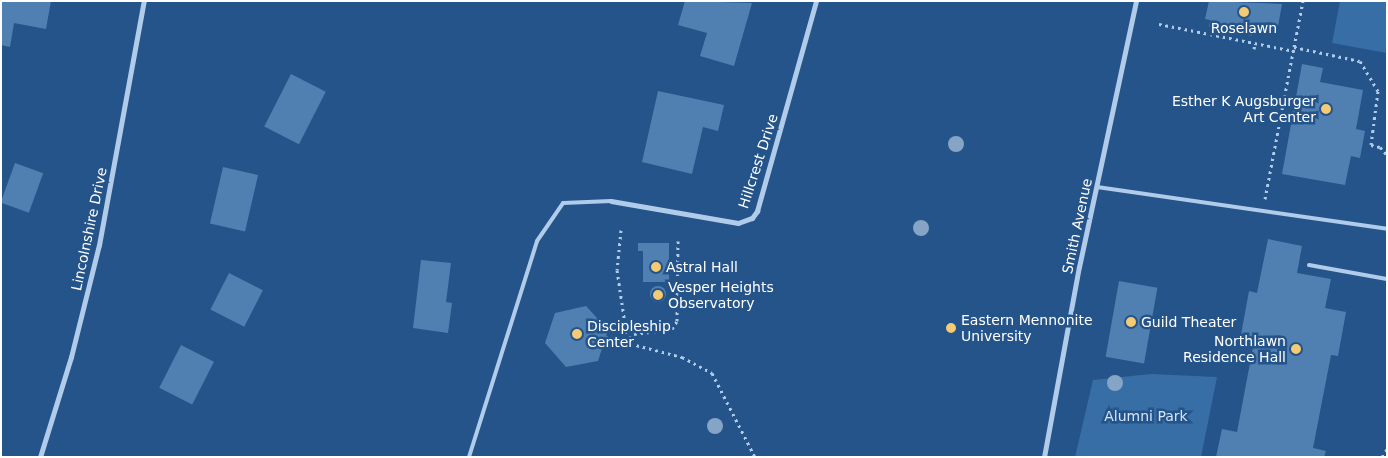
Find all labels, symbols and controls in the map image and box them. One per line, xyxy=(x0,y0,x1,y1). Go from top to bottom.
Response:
marker: Roselawn xyxy=(1238,6,1250,18)
place label: Roselawn xyxy=(1211,20,1277,36)
place label: Esther K Augsburger Art Center xyxy=(1172,93,1316,125)
marker: Esther K Augsburger Art Center xyxy=(1320,103,1332,115)
street label: Hillcrest Drive xyxy=(735,112,781,210)
street label: Lincolnshire Drive xyxy=(68,166,110,292)
street label: Smith Avenue xyxy=(1059,177,1095,275)
place label: Astral Hall xyxy=(666,259,738,275)
marker: Astral Hall xyxy=(650,261,662,273)
place label: Vesper Heights Observatory xyxy=(668,279,774,312)
marker: Vesper Heights Observatory xyxy=(652,289,664,301)
place label: Eastern Mennonite University xyxy=(961,312,1093,344)
place label: Guild Theater xyxy=(1141,314,1236,330)
marker: Guild Theater xyxy=(1125,316,1137,328)
place label: Discipleship Center xyxy=(587,318,671,351)
marker: Eastern Mennonite University xyxy=(945,322,957,334)
marker: Discipleship Center xyxy=(571,328,583,340)
place label: Northlawn Residence Hall xyxy=(1183,333,1286,366)
marker: Northlawn Residence Hall xyxy=(1290,343,1302,355)
park label: Alumni Park xyxy=(1104,408,1188,424)

